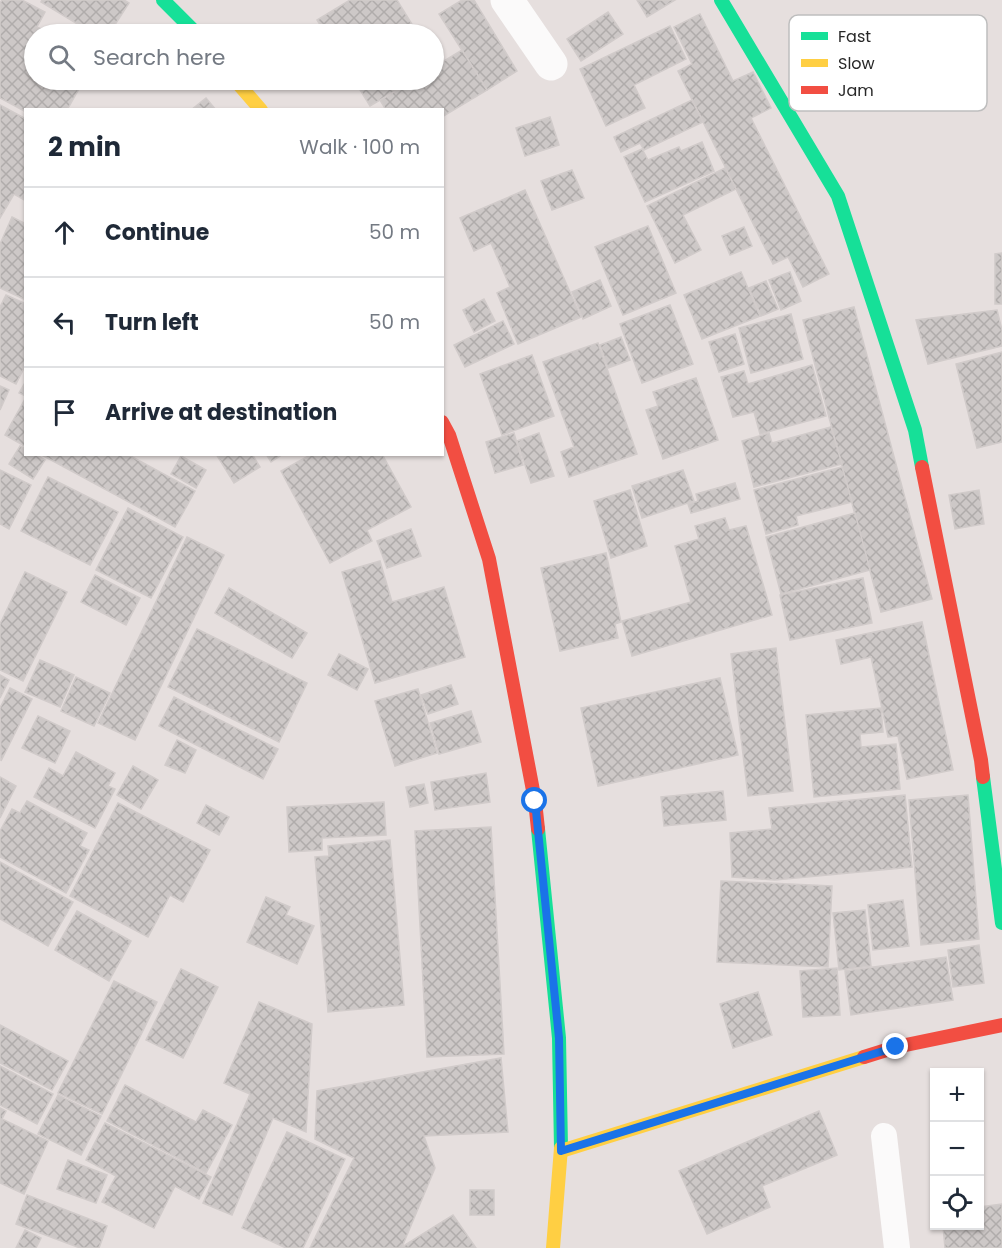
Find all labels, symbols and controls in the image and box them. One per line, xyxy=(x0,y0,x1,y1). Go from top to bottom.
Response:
legend xyxy=(789,15,987,111)
search box xyxy=(24,24,444,90)
text: Fast xyxy=(838,25,871,48)
icon: search xyxy=(45,41,78,74)
text: Search here xyxy=(93,42,226,73)
text: Slow xyxy=(838,52,875,75)
text: Jam xyxy=(838,79,874,102)
text: 2 min xyxy=(48,129,121,165)
text: Walk · 100 m xyxy=(299,133,420,161)
icon: ahead xyxy=(48,216,81,249)
text: Continue xyxy=(105,217,209,248)
text: 50 m xyxy=(369,218,420,246)
icon: left xyxy=(48,306,81,339)
text: Turn left xyxy=(105,307,199,338)
text: 50 m xyxy=(369,308,420,336)
icon: arrive xyxy=(48,396,81,429)
text: Arrive at destination xyxy=(105,397,337,428)
route start xyxy=(521,787,547,813)
route end xyxy=(882,1033,908,1059)
map controls xyxy=(930,1068,984,1230)
button: + xyxy=(930,1068,984,1122)
button: − xyxy=(930,1122,984,1176)
button: locate xyxy=(930,1176,984,1230)

